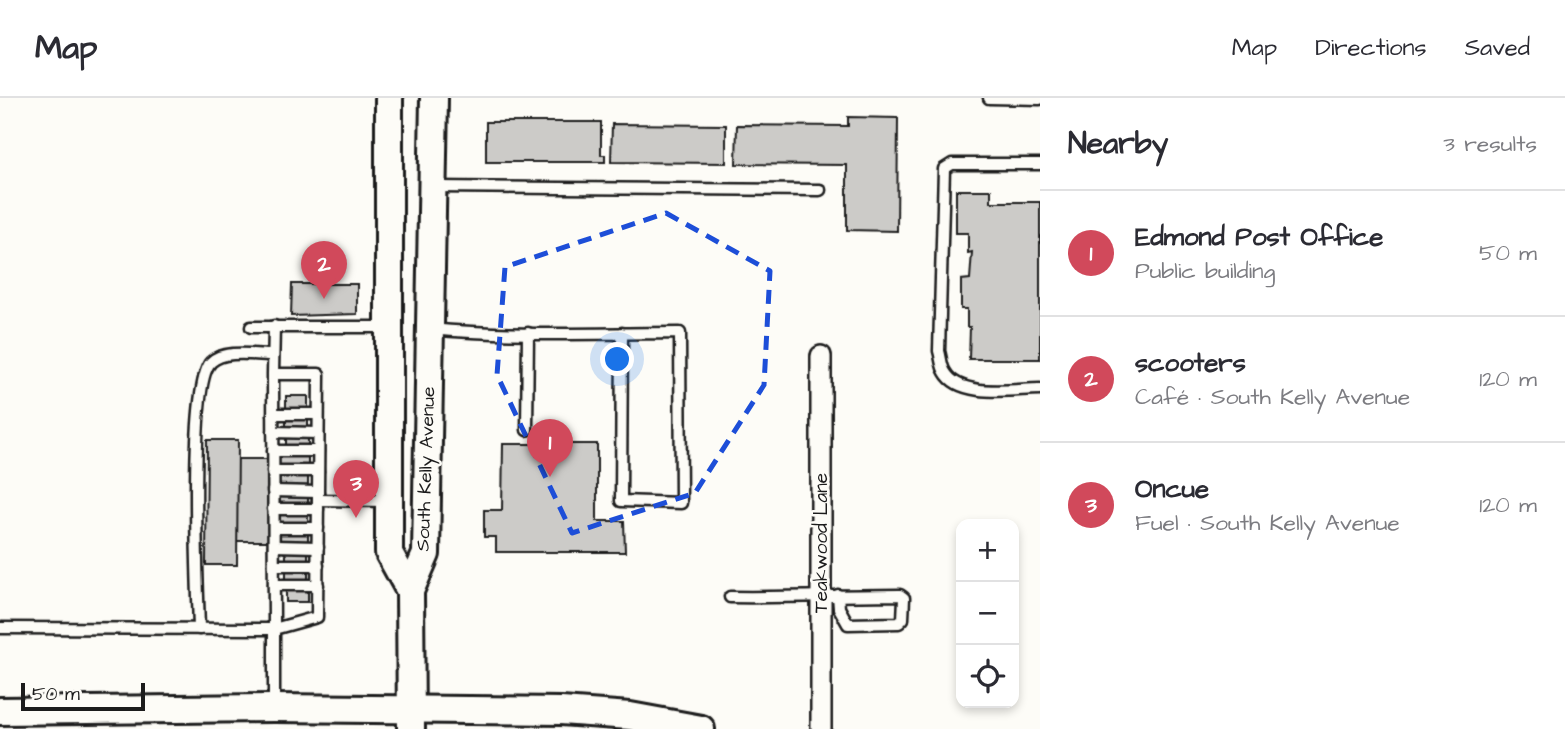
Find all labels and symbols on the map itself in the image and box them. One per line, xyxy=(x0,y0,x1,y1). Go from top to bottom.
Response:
pin: 2 xyxy=(301,241,347,299)
your location xyxy=(600,342,634,376)
street label: South Kelly Avenue xyxy=(410,386,443,552)
pin: 1 xyxy=(527,419,573,477)
pin: 3 xyxy=(333,460,379,518)
street label: Teakwood Lane xyxy=(808,473,835,613)
scale bar xyxy=(21,680,145,712)

